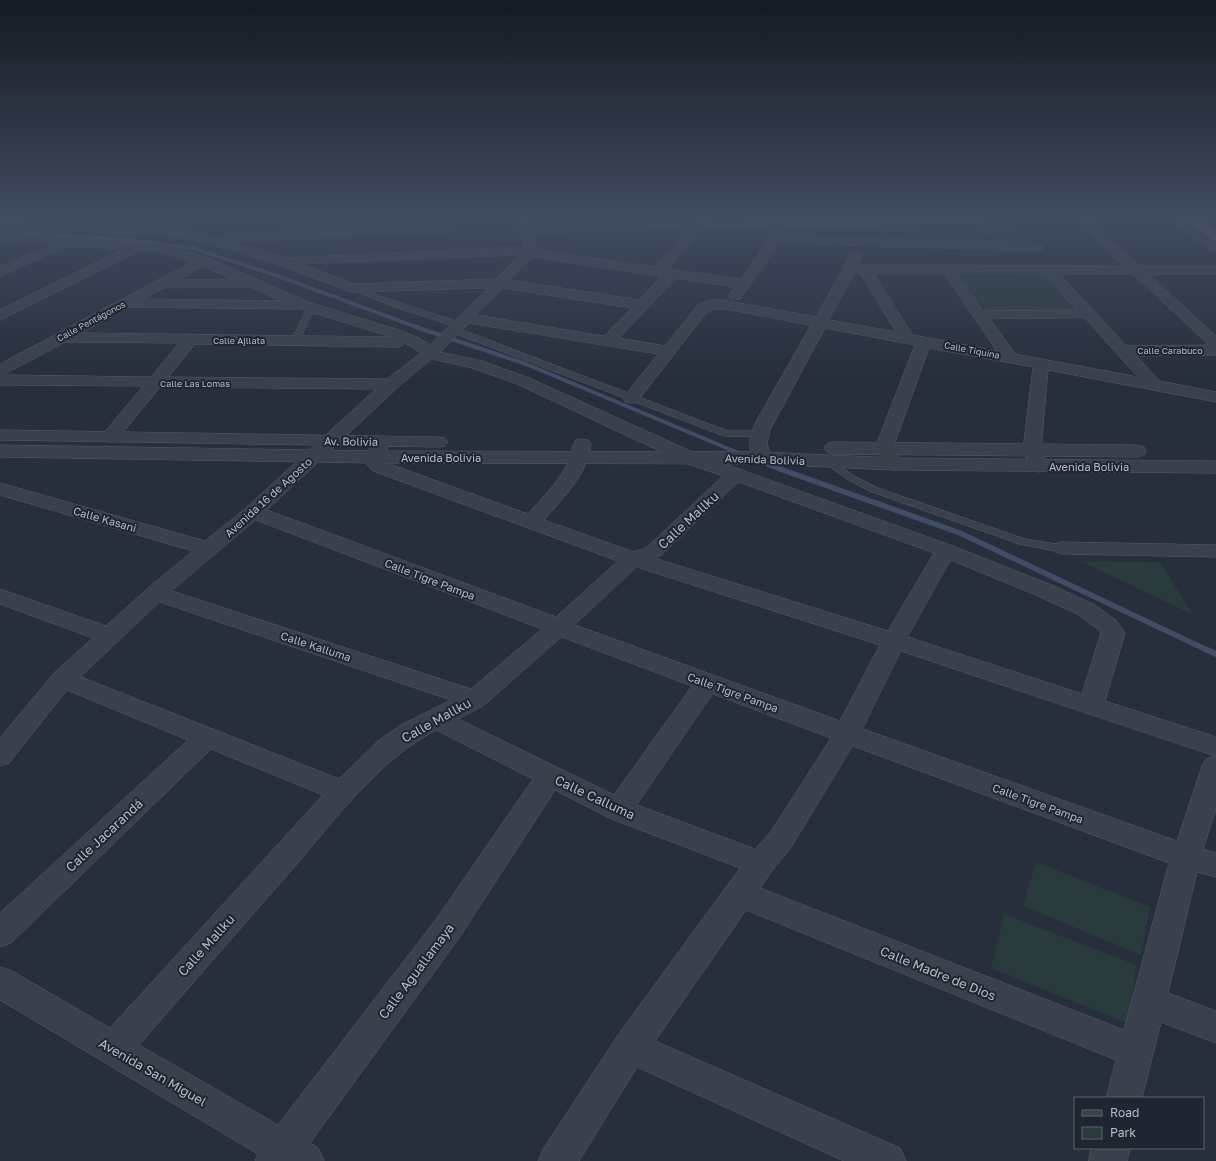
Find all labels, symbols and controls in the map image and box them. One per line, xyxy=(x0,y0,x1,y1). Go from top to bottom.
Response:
street label: Calle Pentágonos xyxy=(55,298,127,344)
street label: Calle Ajllata xyxy=(213,335,265,346)
street label: Calle Tiquina xyxy=(943,339,1001,361)
street label: Calle Carabuco xyxy=(1137,345,1203,356)
street label: Calle Las Lomas xyxy=(160,378,230,389)
street label: Av. Bolivia xyxy=(324,434,378,448)
street label: Avenida Bolivia xyxy=(401,451,481,464)
street label: Avenida Bolivia xyxy=(725,451,805,467)
street label: Avenida 16 de Agosto xyxy=(222,454,314,539)
street label: Avenida Bolivia xyxy=(1049,460,1129,473)
street label: Calle Mallku xyxy=(654,488,722,552)
street label: Calle Kasani xyxy=(72,504,138,534)
street label: Calle Tigre Pampa xyxy=(383,556,477,602)
street label: Calle Kalluma xyxy=(279,629,353,663)
street label: Calle Tigre Pampa xyxy=(686,670,780,714)
street label: Calle Mallku xyxy=(398,694,474,746)
street label: Calle Calluma xyxy=(552,771,638,823)
street label: Calle Tigre Pampa xyxy=(991,781,1085,825)
street label: Calle Jacarandá xyxy=(62,795,146,875)
street label: Calle Mallku xyxy=(174,911,238,979)
street label: Calle Aguallamaya xyxy=(375,920,457,1022)
street label: Calle Madre de Dios xyxy=(878,942,998,1004)
street label: Avenida San Miguel xyxy=(96,1035,210,1109)
legend xyxy=(1074,1097,1204,1149)
text: Road xyxy=(1110,1105,1139,1120)
text: Park xyxy=(1110,1125,1136,1140)

